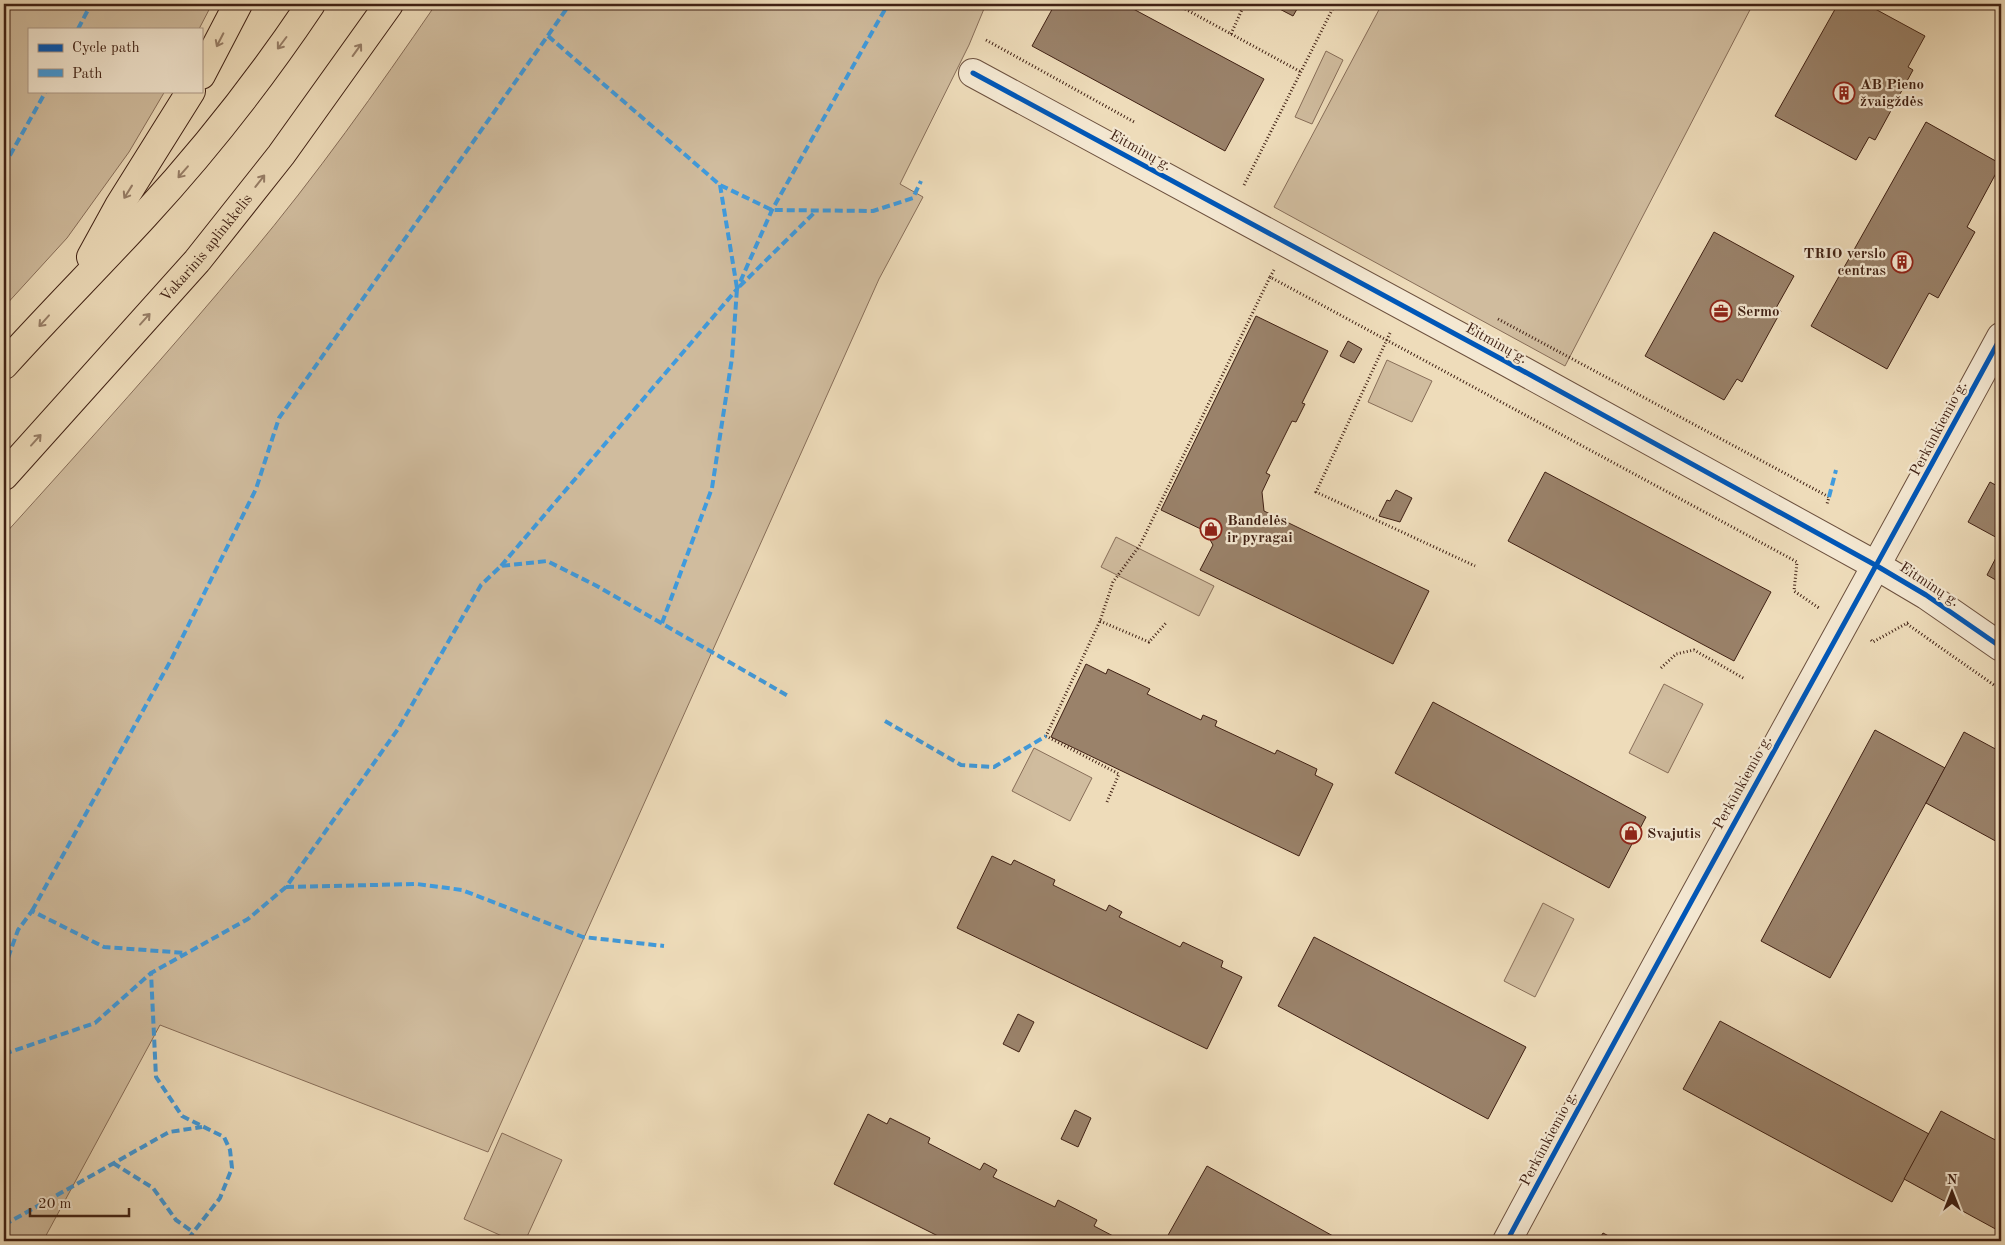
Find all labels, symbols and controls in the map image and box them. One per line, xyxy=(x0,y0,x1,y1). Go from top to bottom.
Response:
legend xyxy=(28,28,202,92)
one-way arrow xyxy=(215,32,224,47)
one-way arrow xyxy=(277,36,287,50)
text: Cycle path xyxy=(72,41,140,56)
one-way arrow xyxy=(351,44,362,57)
text: Path xyxy=(72,67,102,82)
place label: AB Pieno žvaigždės xyxy=(1860,78,1924,110)
building icon: AB Pieno žvaigždės xyxy=(1832,81,1856,105)
street label: Eitminų g. xyxy=(1107,128,1174,174)
one-way arrow xyxy=(177,165,188,178)
one-way arrow xyxy=(255,175,266,188)
one-way arrow xyxy=(122,184,132,198)
street label: Vakarinis aplinkkelis xyxy=(158,192,256,305)
place label: TRIO verslo centras xyxy=(1803,247,1886,279)
building icon: TRIO verslo centras xyxy=(1890,250,1914,274)
office icon: Sermo xyxy=(1709,299,1733,323)
place label: Sermo xyxy=(1737,305,1779,320)
one-way arrow xyxy=(139,313,151,326)
one-way arrow xyxy=(38,314,50,327)
street label: Eitminų g. xyxy=(1463,321,1530,367)
street label: Perkūnkiemio g. xyxy=(1908,379,1971,479)
one-way arrow xyxy=(30,434,42,447)
place label: Bandelės ir pyragai xyxy=(1227,514,1293,546)
shop icon: Bandelės ir pyragai xyxy=(1199,517,1223,541)
street label: Eitminų g. xyxy=(1896,560,1962,610)
street label: Perkūnkiemio g. xyxy=(1711,733,1775,832)
shop icon: Svajutis xyxy=(1619,821,1643,845)
place label: Svajutis xyxy=(1647,827,1701,842)
street label: Perkūnkiemio g. xyxy=(1518,1089,1581,1189)
north arrow xyxy=(1928,1168,1978,1218)
text: N xyxy=(1947,1173,1958,1187)
scale bar xyxy=(30,1185,129,1217)
text: 20 m xyxy=(38,1197,72,1212)

